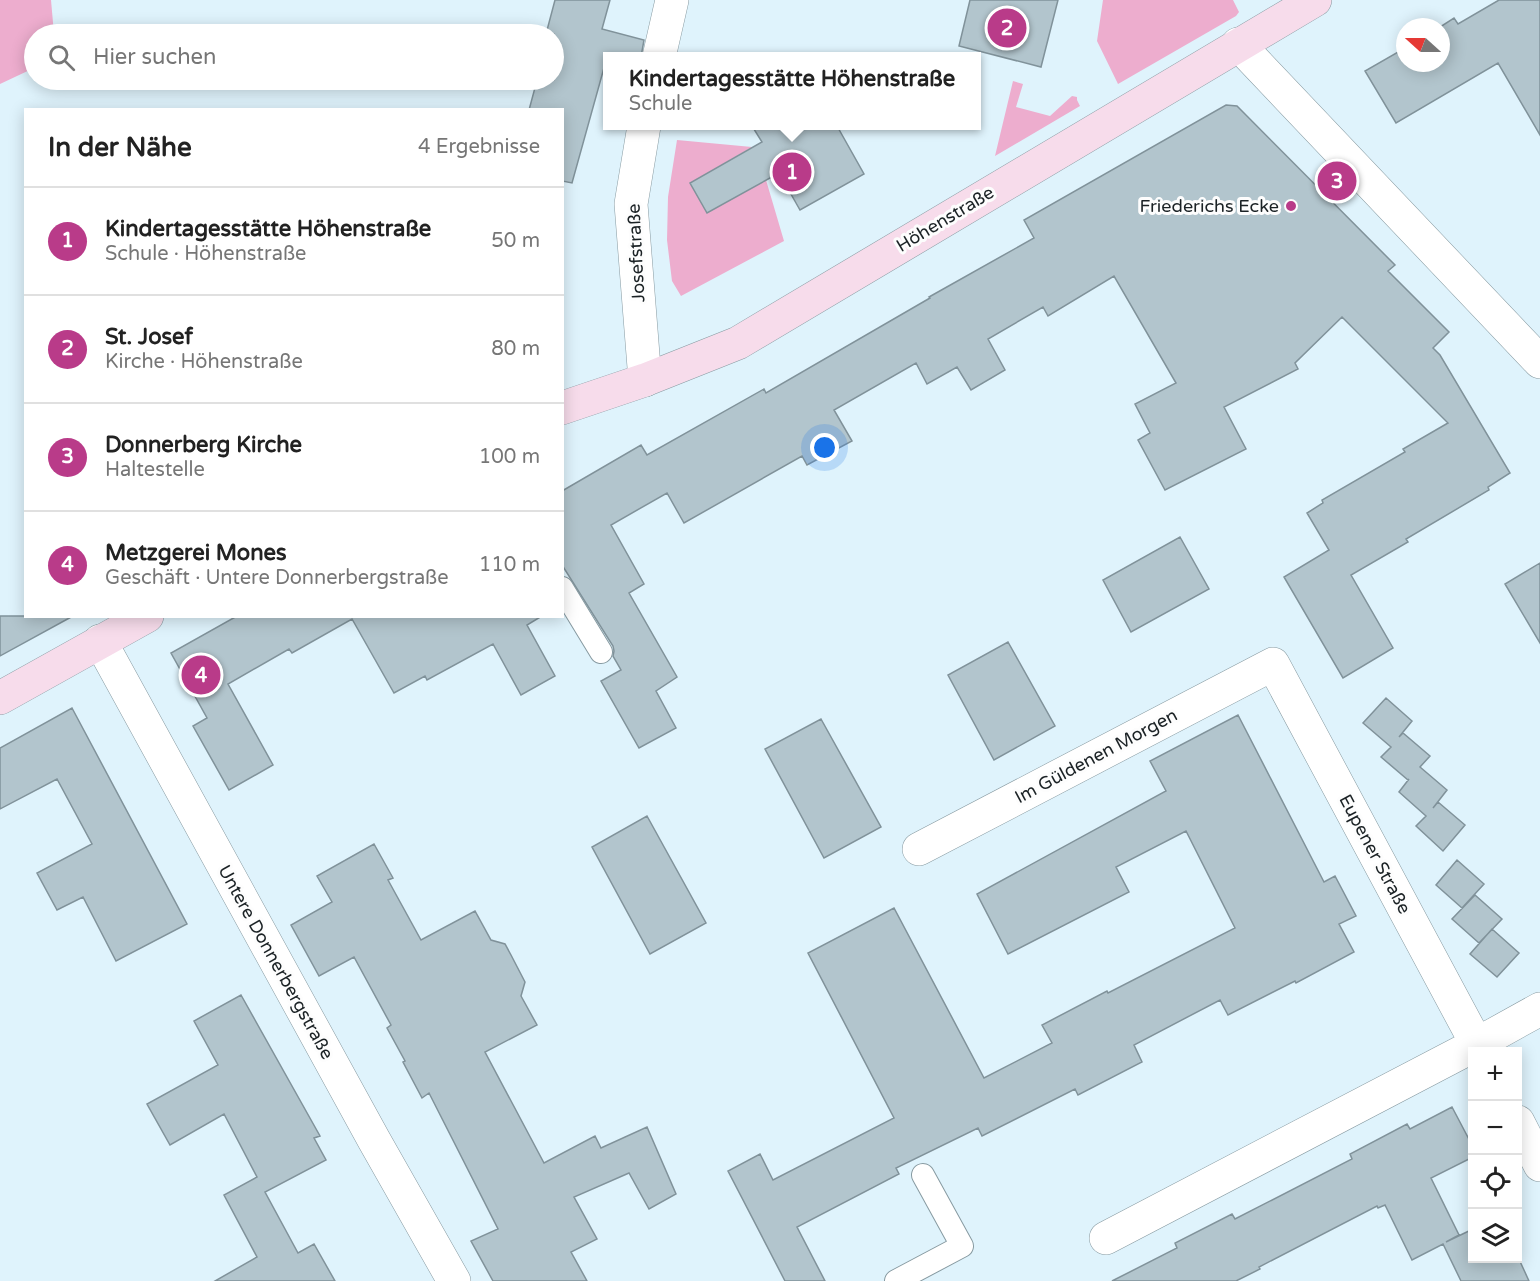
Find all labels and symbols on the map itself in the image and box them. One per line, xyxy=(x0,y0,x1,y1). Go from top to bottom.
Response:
pin: 2 xyxy=(988,6,1026,51)
north arrow xyxy=(1396,18,1450,72)
pin: 1 xyxy=(772,150,812,195)
pin: 3 xyxy=(1318,158,1356,204)
street label: Höhenstraße xyxy=(892,181,998,257)
place label: Friederichs Ecke xyxy=(1140,195,1279,217)
marker: Friederichs Ecke xyxy=(1284,199,1298,213)
street label: Josefstraße xyxy=(622,203,650,303)
your location xyxy=(810,433,839,462)
pin: 4 xyxy=(182,652,220,698)
street label: Im Güldenen Morgen xyxy=(1011,704,1181,808)
street label: Eupener Straße xyxy=(1334,790,1416,918)
street label: Untere Donnerbergstraße xyxy=(213,861,339,1063)

